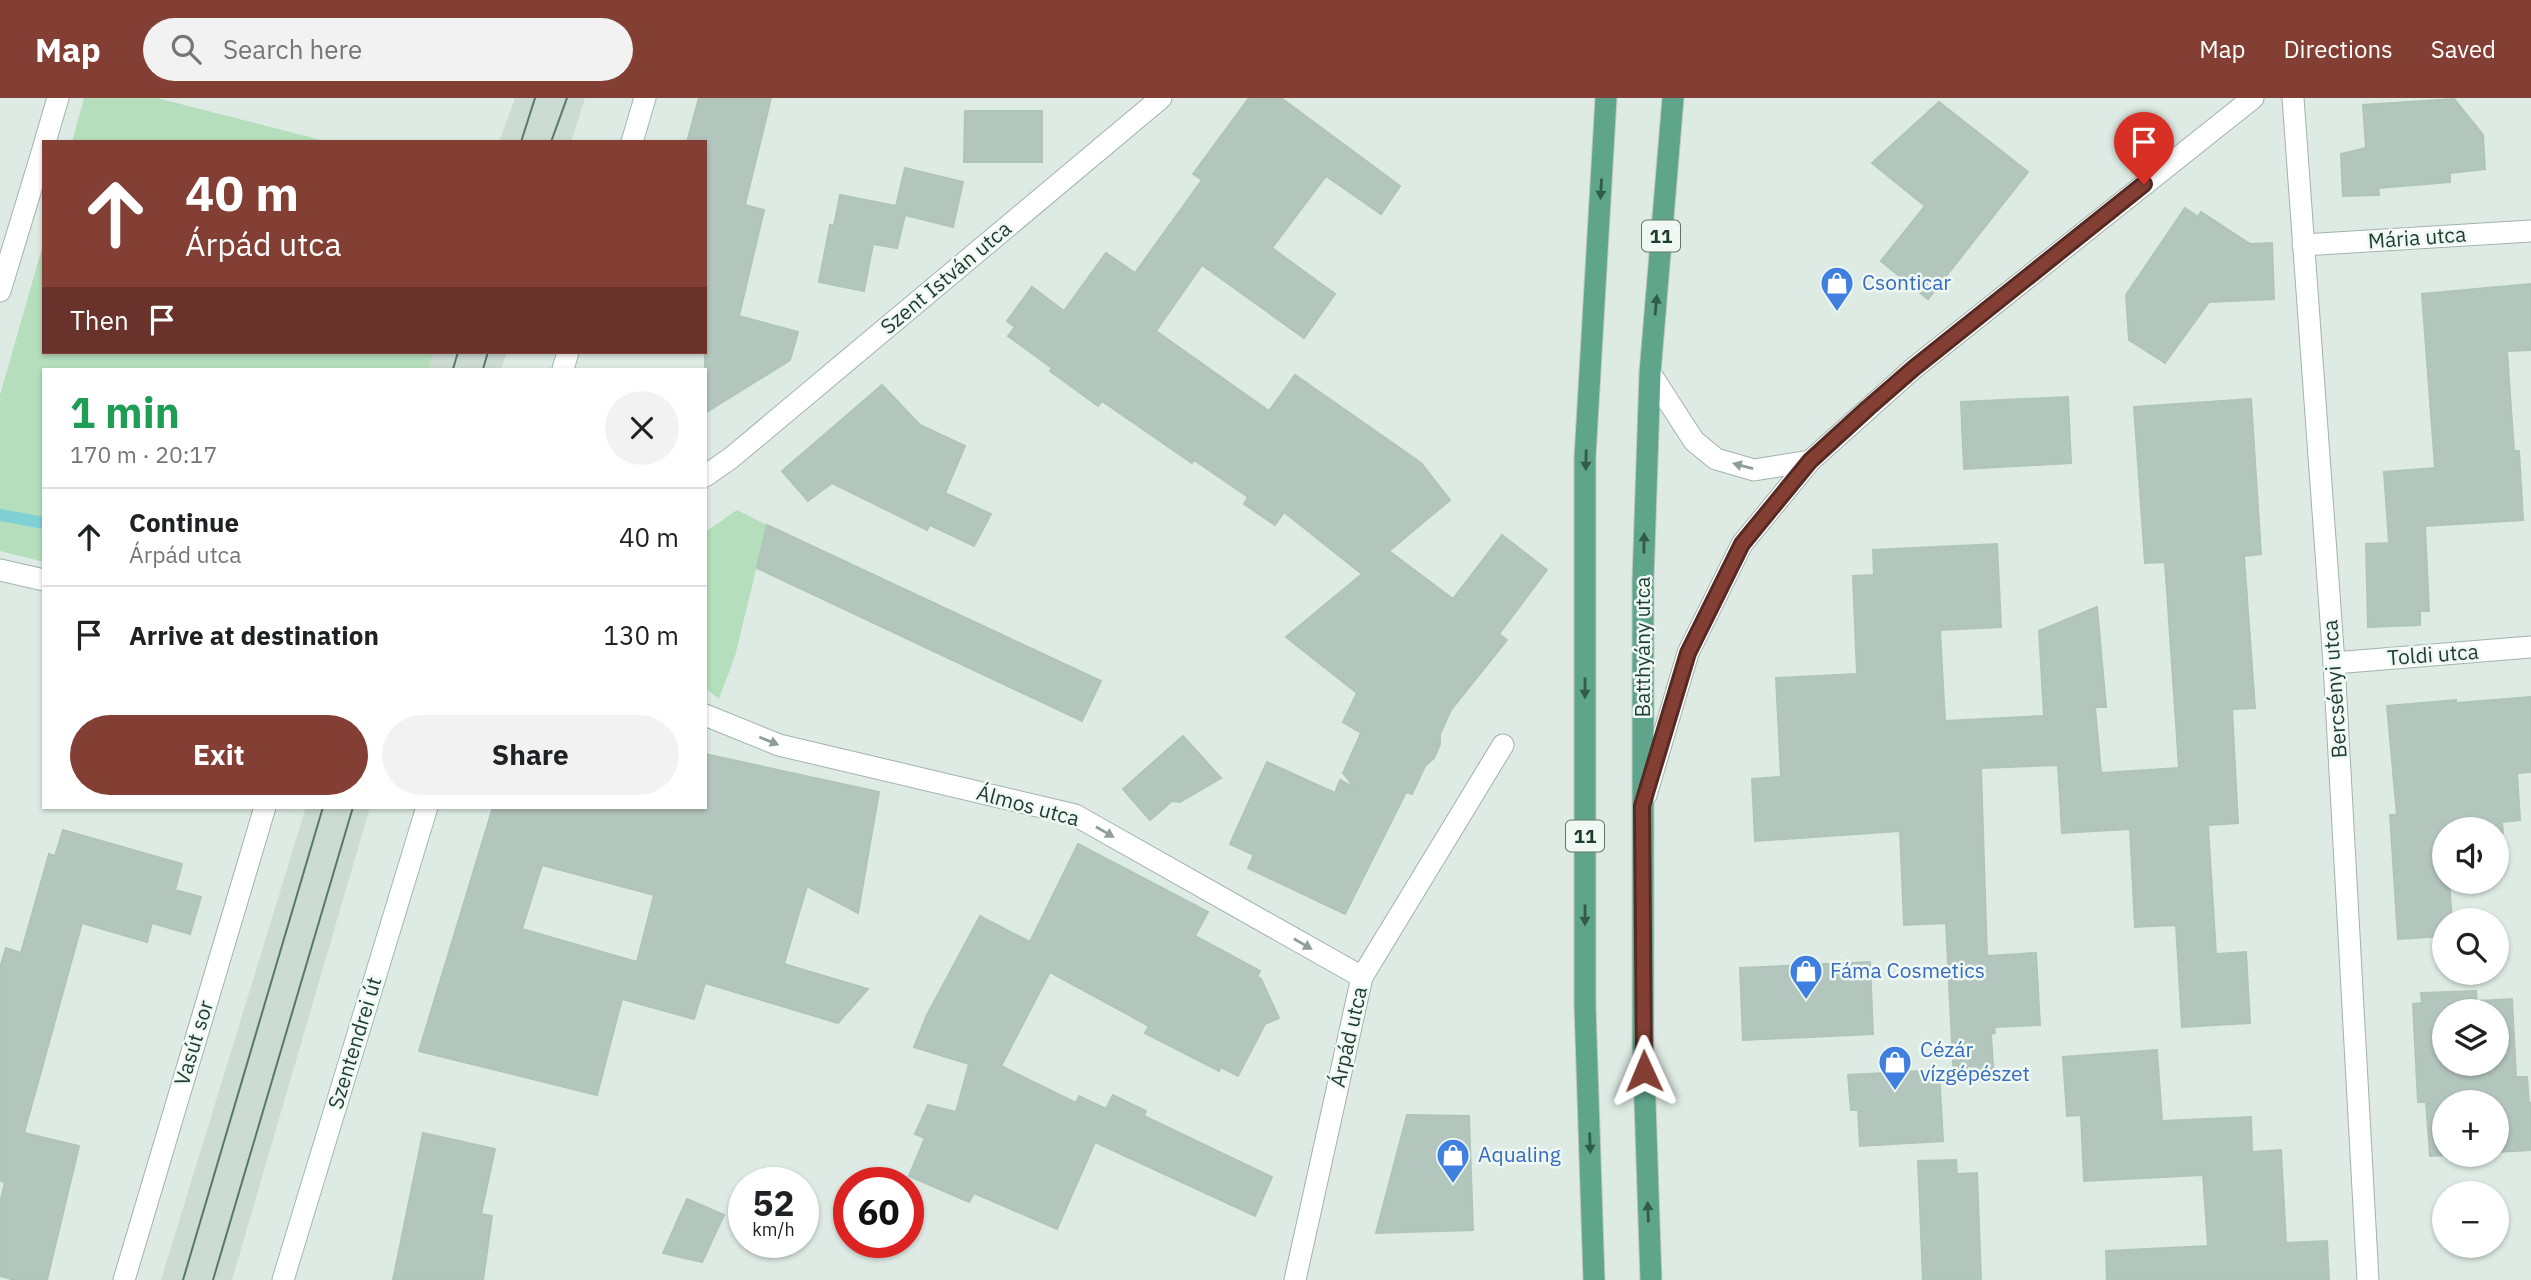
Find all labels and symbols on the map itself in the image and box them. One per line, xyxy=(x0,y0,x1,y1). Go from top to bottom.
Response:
pin xyxy=(2114,112,2174,184)
one-way arrow xyxy=(1595,178,1606,200)
street label: Szent István utca xyxy=(874,214,1017,340)
road number: 11 xyxy=(1642,220,1680,252)
street label: Mária utca xyxy=(2367,220,2467,254)
shop icon: Csonticar xyxy=(1818,264,1856,313)
place label: Csonticar xyxy=(1862,268,1951,296)
one-way arrow xyxy=(1651,294,1662,316)
one-way arrow xyxy=(1580,450,1591,472)
one-way arrow xyxy=(1732,461,1753,471)
one-way arrow xyxy=(1638,532,1650,554)
street label: Batthyány utca xyxy=(1628,577,1656,717)
street label: Bercsényi utca xyxy=(2315,619,2353,759)
street label: Toldi utca xyxy=(2386,637,2480,671)
one-way arrow xyxy=(1579,677,1591,699)
one-way arrow xyxy=(758,735,779,746)
street label: Álmos utca xyxy=(974,778,1083,832)
road number: 11 xyxy=(1566,820,1604,852)
one-way arrow xyxy=(1096,826,1115,838)
one-way arrow xyxy=(1579,905,1591,927)
one-way arrow xyxy=(1293,938,1313,950)
shop icon: Fáma Cosmetics xyxy=(1787,952,1825,1001)
place label: Fáma Cosmetics xyxy=(1830,956,1985,984)
street label: Szentendrei út xyxy=(321,973,387,1112)
street label: Árpád utca xyxy=(1323,984,1373,1090)
street label: Vasút sor xyxy=(167,996,219,1089)
position arrow xyxy=(1607,1034,1681,1108)
place label: Cézár vízgépészet xyxy=(1920,1035,2030,1087)
shop icon: Cézár vízgépészet xyxy=(1876,1043,1914,1092)
one-way arrow xyxy=(1584,1132,1595,1154)
shop icon: Aqualing xyxy=(1434,1136,1472,1185)
place label: Aqualing xyxy=(1478,1140,1561,1168)
speed limit sign: 60 xyxy=(833,1167,924,1258)
one-way arrow xyxy=(1642,1201,1654,1223)

